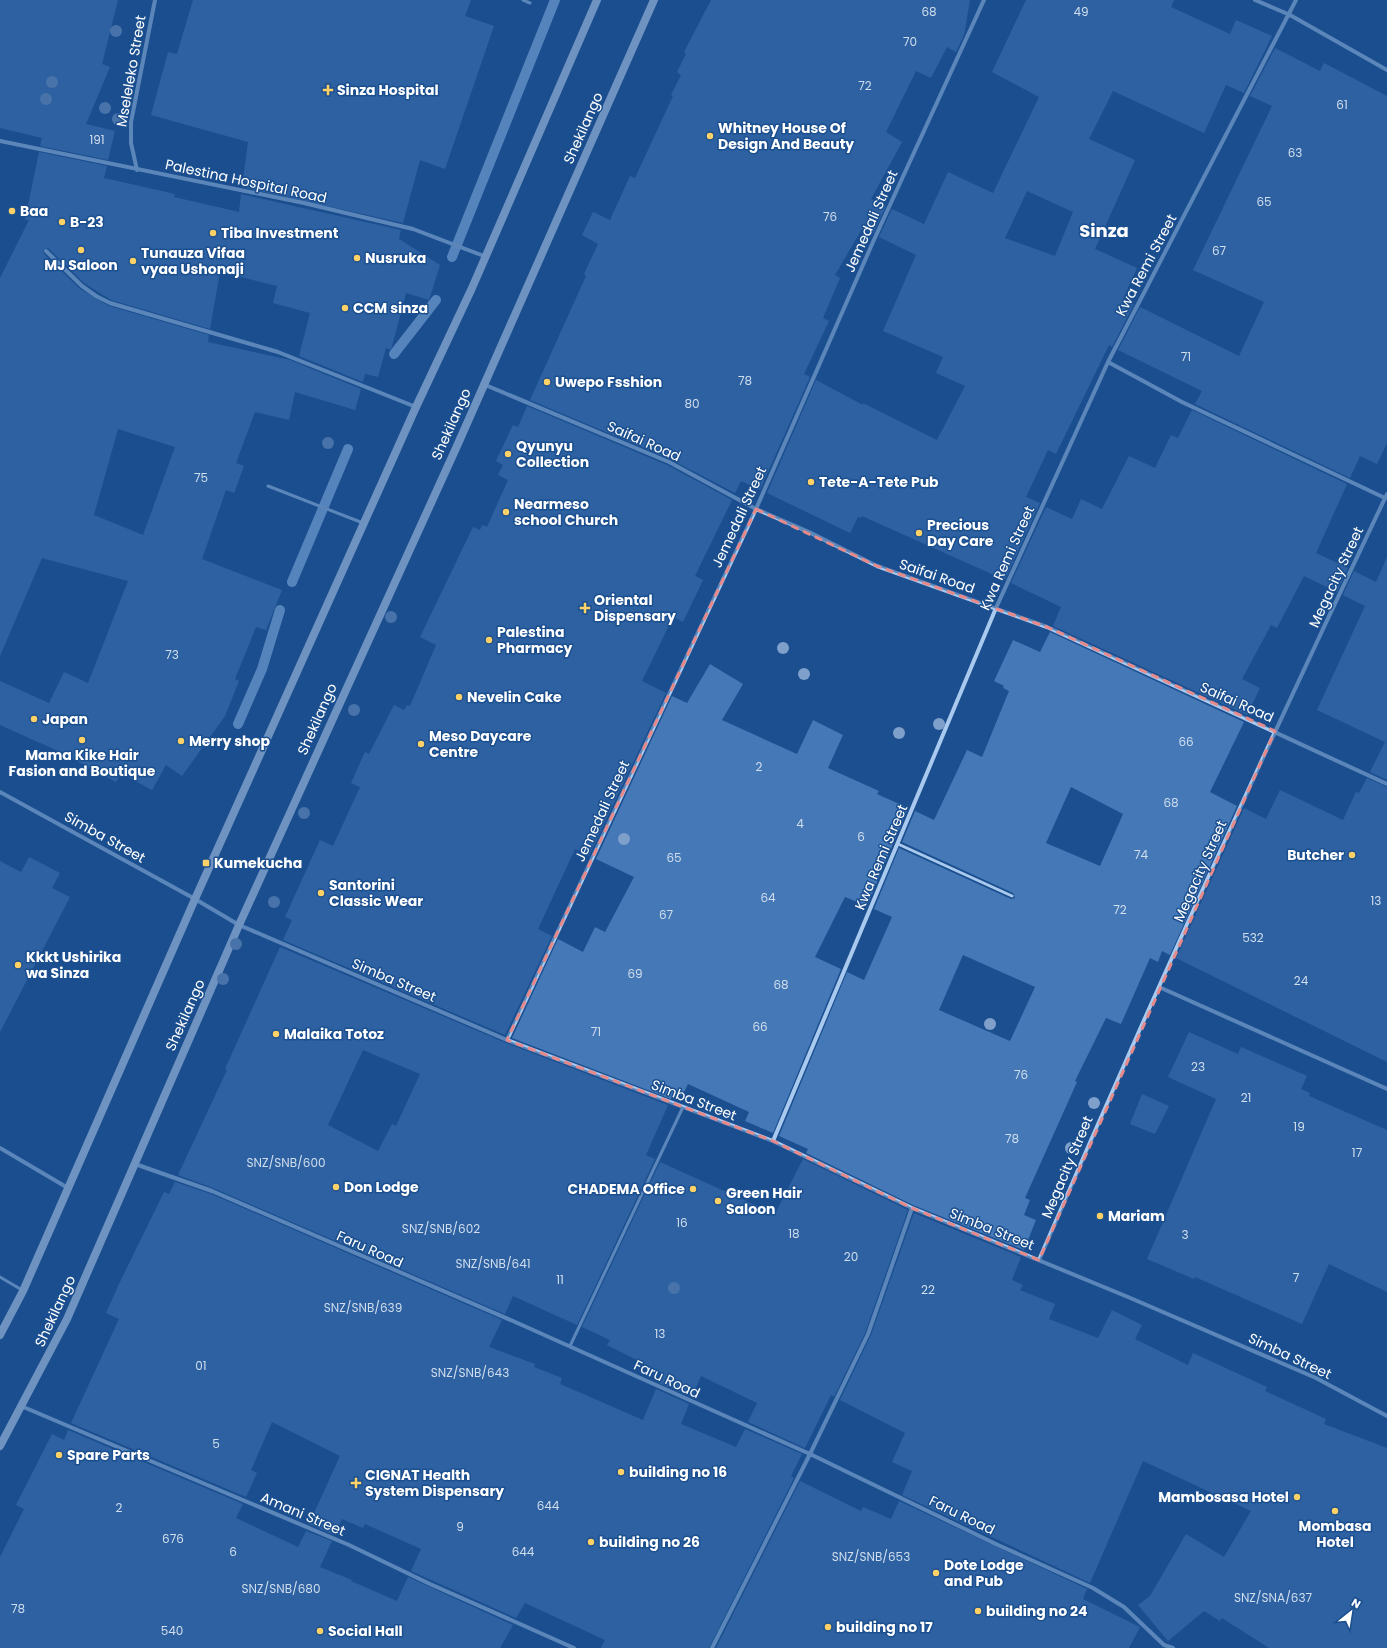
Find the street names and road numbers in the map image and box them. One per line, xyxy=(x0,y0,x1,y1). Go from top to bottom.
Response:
street label: Mseleleko Street xyxy=(111,14,151,128)
street label: Shekilango xyxy=(558,89,608,167)
street label: Palestina Hospital Road xyxy=(163,154,329,208)
street label: Jemedali Street xyxy=(840,167,902,275)
street label: Kwa Remi Street xyxy=(1111,210,1181,320)
street label: Shekilango xyxy=(426,385,476,463)
street label: Saifai Road xyxy=(604,416,684,466)
street label: Jemedali Street xyxy=(707,463,771,571)
street label: Kwa Remi Street xyxy=(975,502,1039,614)
street label: Megacity Street xyxy=(1304,523,1368,631)
street label: Saifai Road xyxy=(896,554,978,598)
street label: Saifai Road xyxy=(1197,677,1277,727)
street label: Shekilango xyxy=(292,680,342,758)
street label: Jemedali Street xyxy=(570,757,634,865)
street label: Kwa Remi Street xyxy=(850,801,912,913)
street label: Simba Street xyxy=(61,806,149,868)
street label: Megacity Street xyxy=(1169,817,1231,925)
street label: Simba Street xyxy=(349,953,439,1007)
street label: Shekilango xyxy=(160,976,210,1054)
street label: Simba Street xyxy=(649,1075,739,1125)
street label: Megacity Street xyxy=(1036,1113,1098,1221)
street label: Simba Street xyxy=(947,1203,1037,1255)
street label: Faru Road xyxy=(334,1225,406,1273)
street label: Shekilango xyxy=(30,1272,80,1350)
street label: Simba Street xyxy=(1245,1328,1335,1384)
street label: Faru Road xyxy=(631,1355,703,1403)
street label: Amani Street xyxy=(257,1487,349,1541)
street label: Faru Road xyxy=(926,1490,998,1540)

